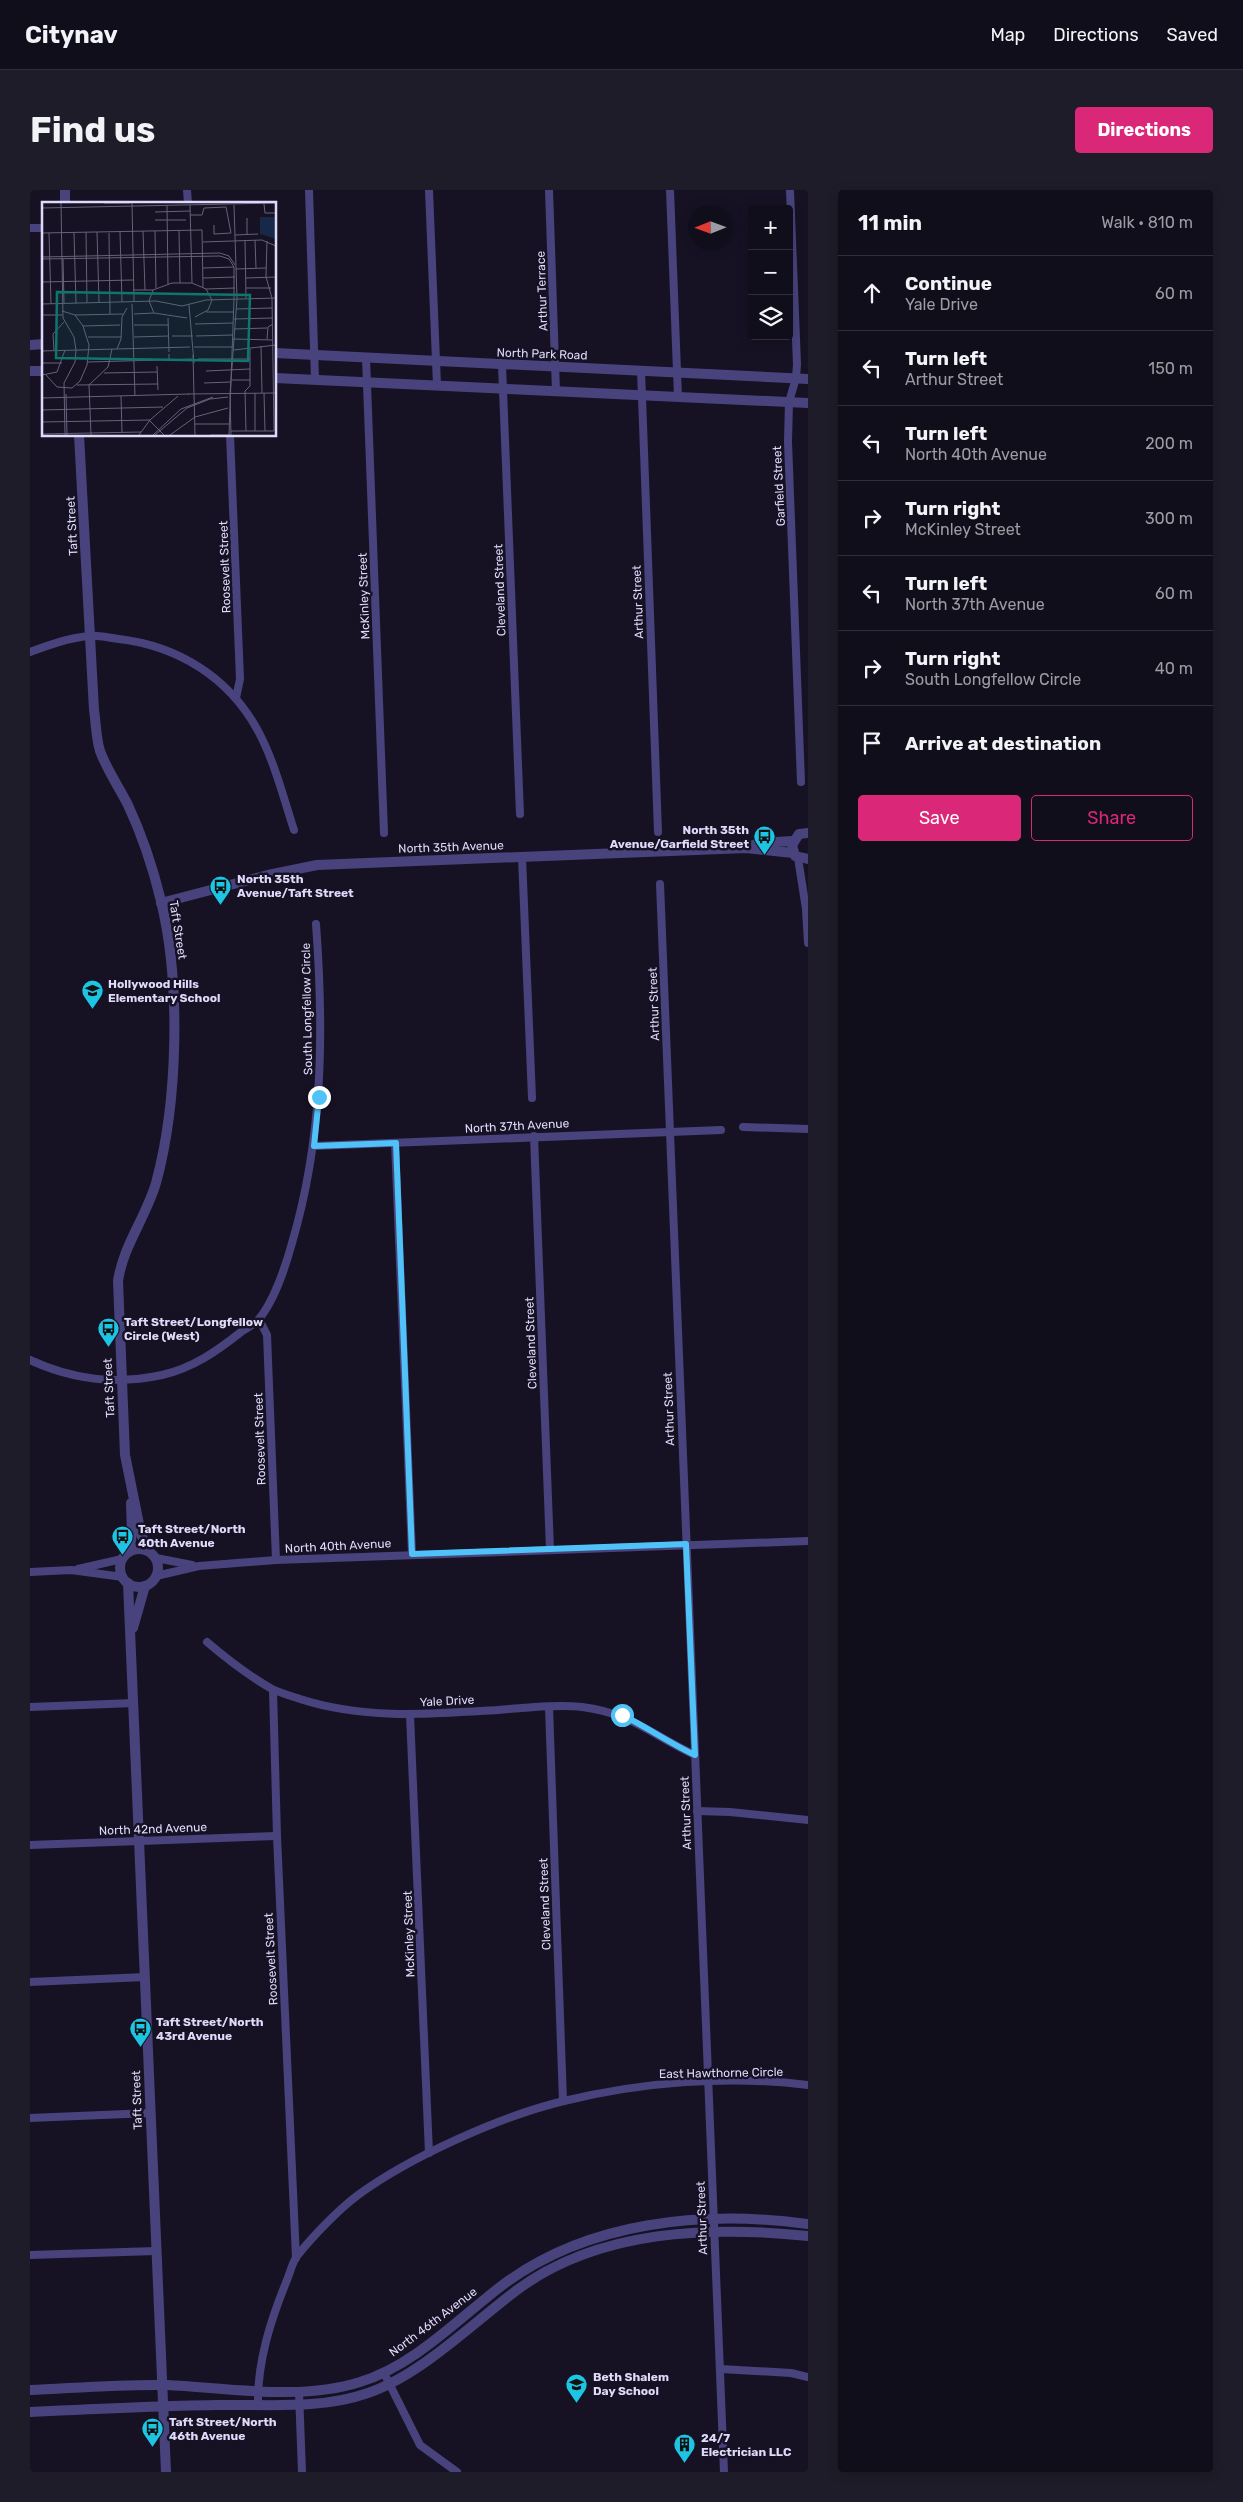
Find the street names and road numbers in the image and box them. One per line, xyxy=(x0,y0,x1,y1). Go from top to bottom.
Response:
street label: Arthur Terrace xyxy=(534,250,550,331)
street label: North Park Road xyxy=(496,345,588,363)
street label: Garfield Street xyxy=(770,445,788,526)
street label: Taft Street xyxy=(63,496,81,556)
street label: Roosevelt Street xyxy=(216,520,234,614)
street label: Cleveland Street xyxy=(491,543,509,636)
street label: McKinley Street xyxy=(355,552,373,640)
street label: Arthur Street xyxy=(630,565,646,639)
street label: North 35th Avenue xyxy=(398,838,504,856)
street label: Taft Street xyxy=(166,900,190,961)
street label: South Longfellow Circle xyxy=(299,943,315,1075)
street label: Arthur Street xyxy=(646,967,662,1041)
street label: North 37th Avenue xyxy=(464,1116,570,1136)
street label: Cleveland Street xyxy=(522,1296,540,1389)
street label: Taft Street xyxy=(100,1358,118,1418)
street label: Arthur Street xyxy=(661,1372,677,1446)
street label: Roosevelt Street xyxy=(251,1392,269,1486)
street label: North 40th Avenue xyxy=(284,1536,392,1556)
street label: Yale Drive xyxy=(419,1693,475,1709)
street label: Arthur Street xyxy=(678,1776,694,1850)
street label: North 42nd Avenue xyxy=(99,1820,208,1838)
street label: Cleveland Street xyxy=(536,1857,554,1950)
street label: McKinley Street xyxy=(400,1890,418,1978)
street label: Roosevelt Street xyxy=(262,1912,280,2006)
street label: East Hawthorne Circle xyxy=(659,2065,784,2081)
street label: Taft Street xyxy=(129,2070,145,2130)
street label: Arthur Street xyxy=(694,2181,710,2255)
street label: North 46th Avenue xyxy=(386,2284,480,2360)

